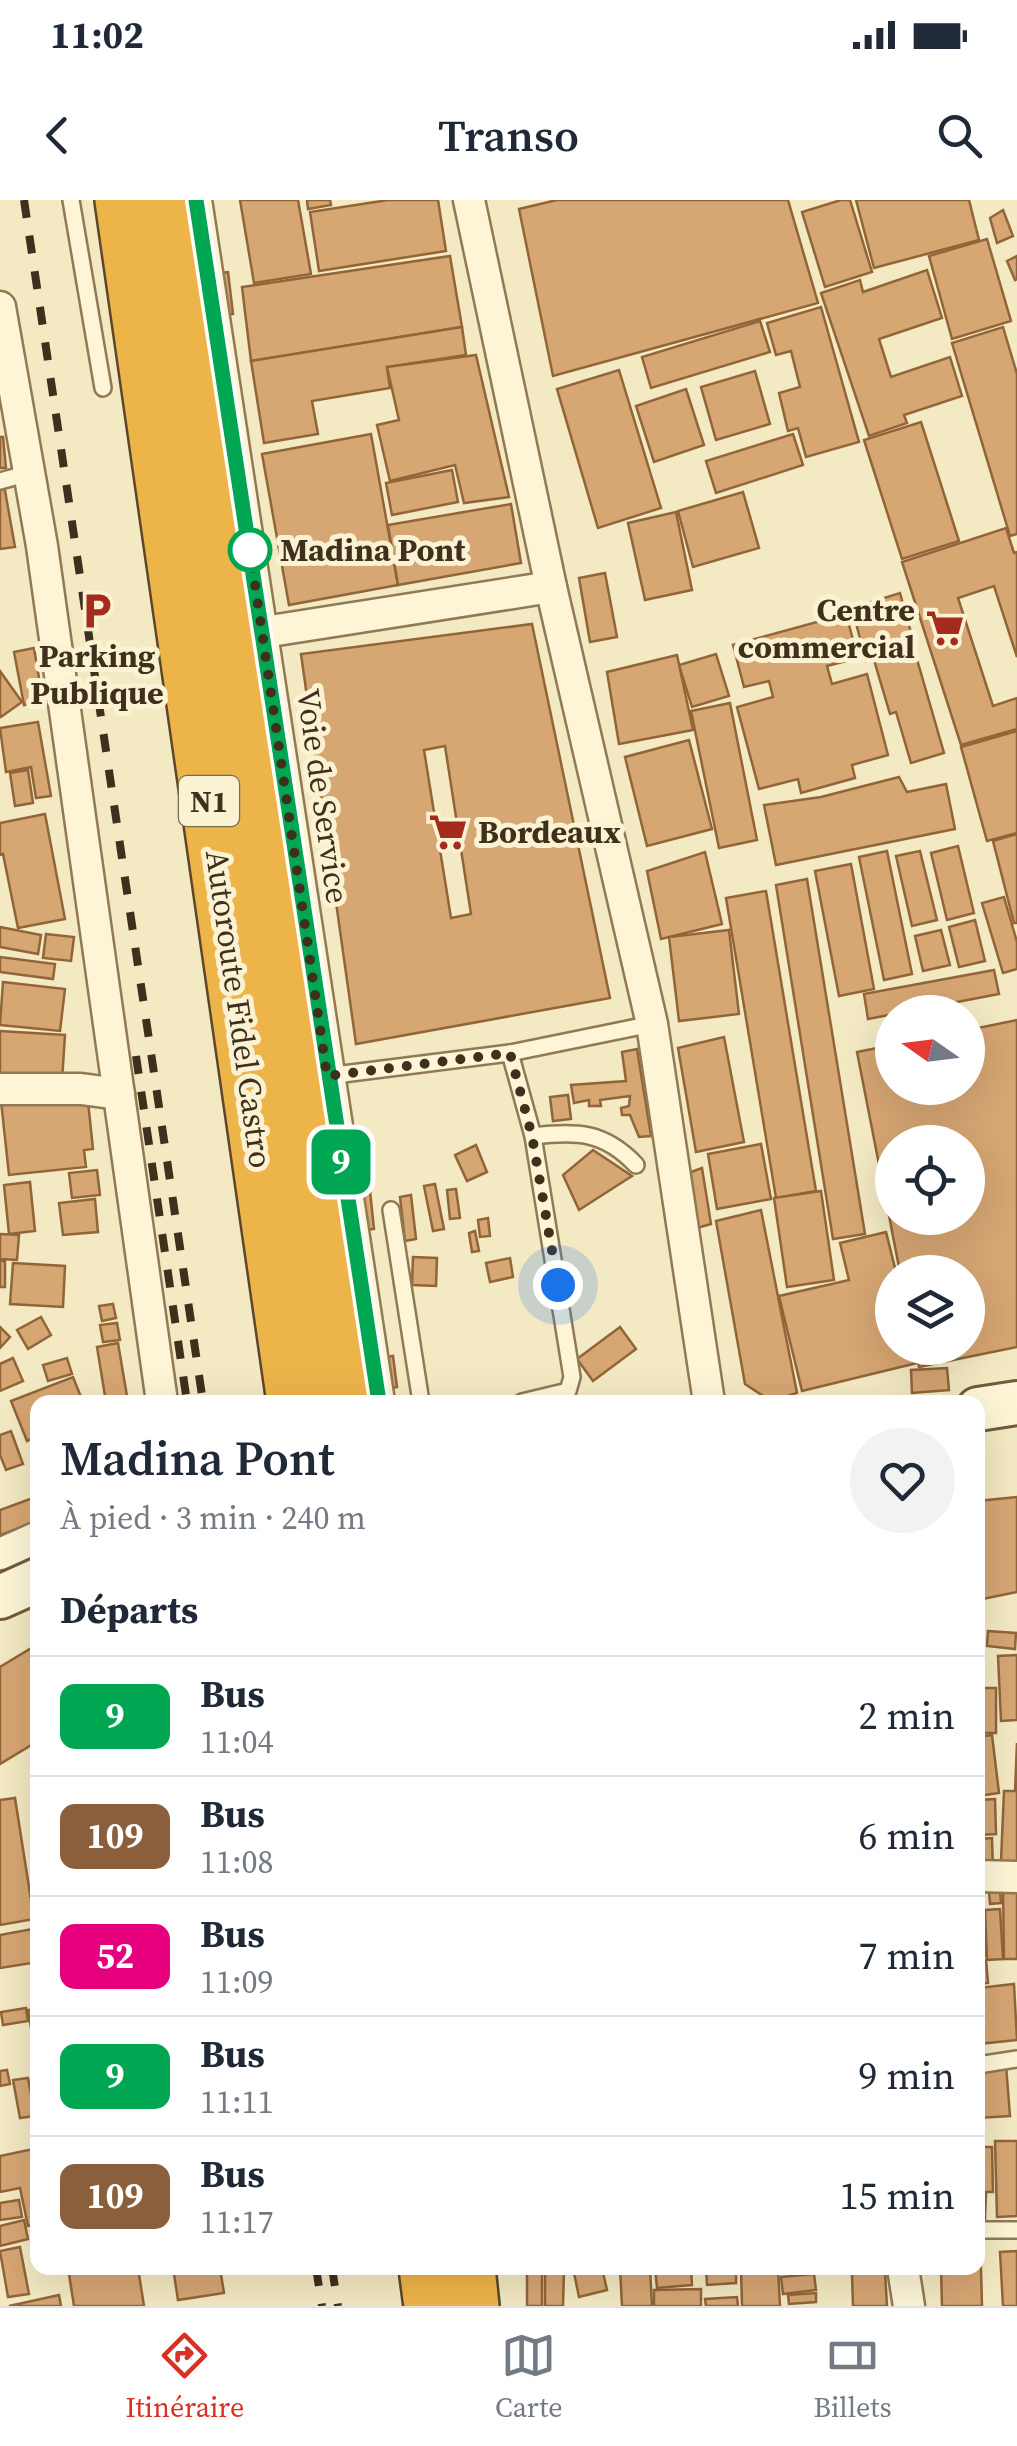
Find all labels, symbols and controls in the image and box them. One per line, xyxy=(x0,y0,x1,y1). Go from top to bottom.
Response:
text: 11:02 xyxy=(50,9,144,61)
text: Transo xyxy=(438,104,579,166)
icon: back xyxy=(30,108,85,163)
icon: search xyxy=(932,108,987,163)
place label: Madina Pont xyxy=(280,528,466,572)
marker: Madina Pont xyxy=(229,529,271,571)
place label: Centre commercial xyxy=(738,588,915,669)
parking icon: Parking Publique xyxy=(76,590,118,632)
supermarket icon: Centre commercial xyxy=(924,607,966,649)
place label: Parking Publique xyxy=(30,634,164,715)
street label: Voie de Service xyxy=(286,686,360,906)
road number: N1 xyxy=(179,776,239,826)
place label: Bordeaux xyxy=(478,810,621,854)
supermarket icon: Bordeaux xyxy=(427,811,469,853)
street label: Autoroute Fidel Castro xyxy=(195,847,283,1171)
north arrow xyxy=(875,995,985,1105)
map controls xyxy=(875,995,985,1365)
button: locate xyxy=(875,1125,985,1235)
line badge: 9 xyxy=(308,1130,374,1194)
text: 9 xyxy=(332,1138,350,1186)
button: layers xyxy=(875,1255,985,1365)
your location xyxy=(533,1260,583,1310)
text: Madina Pont xyxy=(60,1425,335,1491)
button: heart xyxy=(850,1428,955,1533)
text: À pied · 3 min · 240 m xyxy=(60,1496,366,1540)
text: Départs xyxy=(60,1584,198,1636)
text: Bus xyxy=(200,1668,265,1720)
text: 2 min xyxy=(859,1690,955,1742)
text: 9 xyxy=(106,1692,124,1740)
text: 11:04 xyxy=(200,1720,274,1764)
text: Bus xyxy=(200,1788,265,1840)
text: 6 min xyxy=(859,1810,955,1862)
text: 109 xyxy=(87,1812,143,1860)
text: 11:08 xyxy=(200,1840,274,1884)
text: Bus xyxy=(200,1908,265,1960)
text: 7 min xyxy=(859,1930,955,1982)
text: 52 xyxy=(96,1932,134,1980)
text: 11:09 xyxy=(200,1960,274,2004)
text: Bus xyxy=(200,2028,265,2080)
text: 9 min xyxy=(859,2050,955,2102)
text: 9 xyxy=(106,2052,124,2100)
text: 11:11 xyxy=(200,2080,274,2124)
text: Bus xyxy=(200,2148,265,2200)
text: 15 min xyxy=(840,2170,955,2222)
text: 109 xyxy=(87,2172,143,2220)
text: 11:17 xyxy=(200,2200,274,2244)
tab: Itinéraire xyxy=(125,2328,244,2426)
tab: Carte xyxy=(495,2328,563,2426)
tab: Billets xyxy=(813,2328,892,2426)

